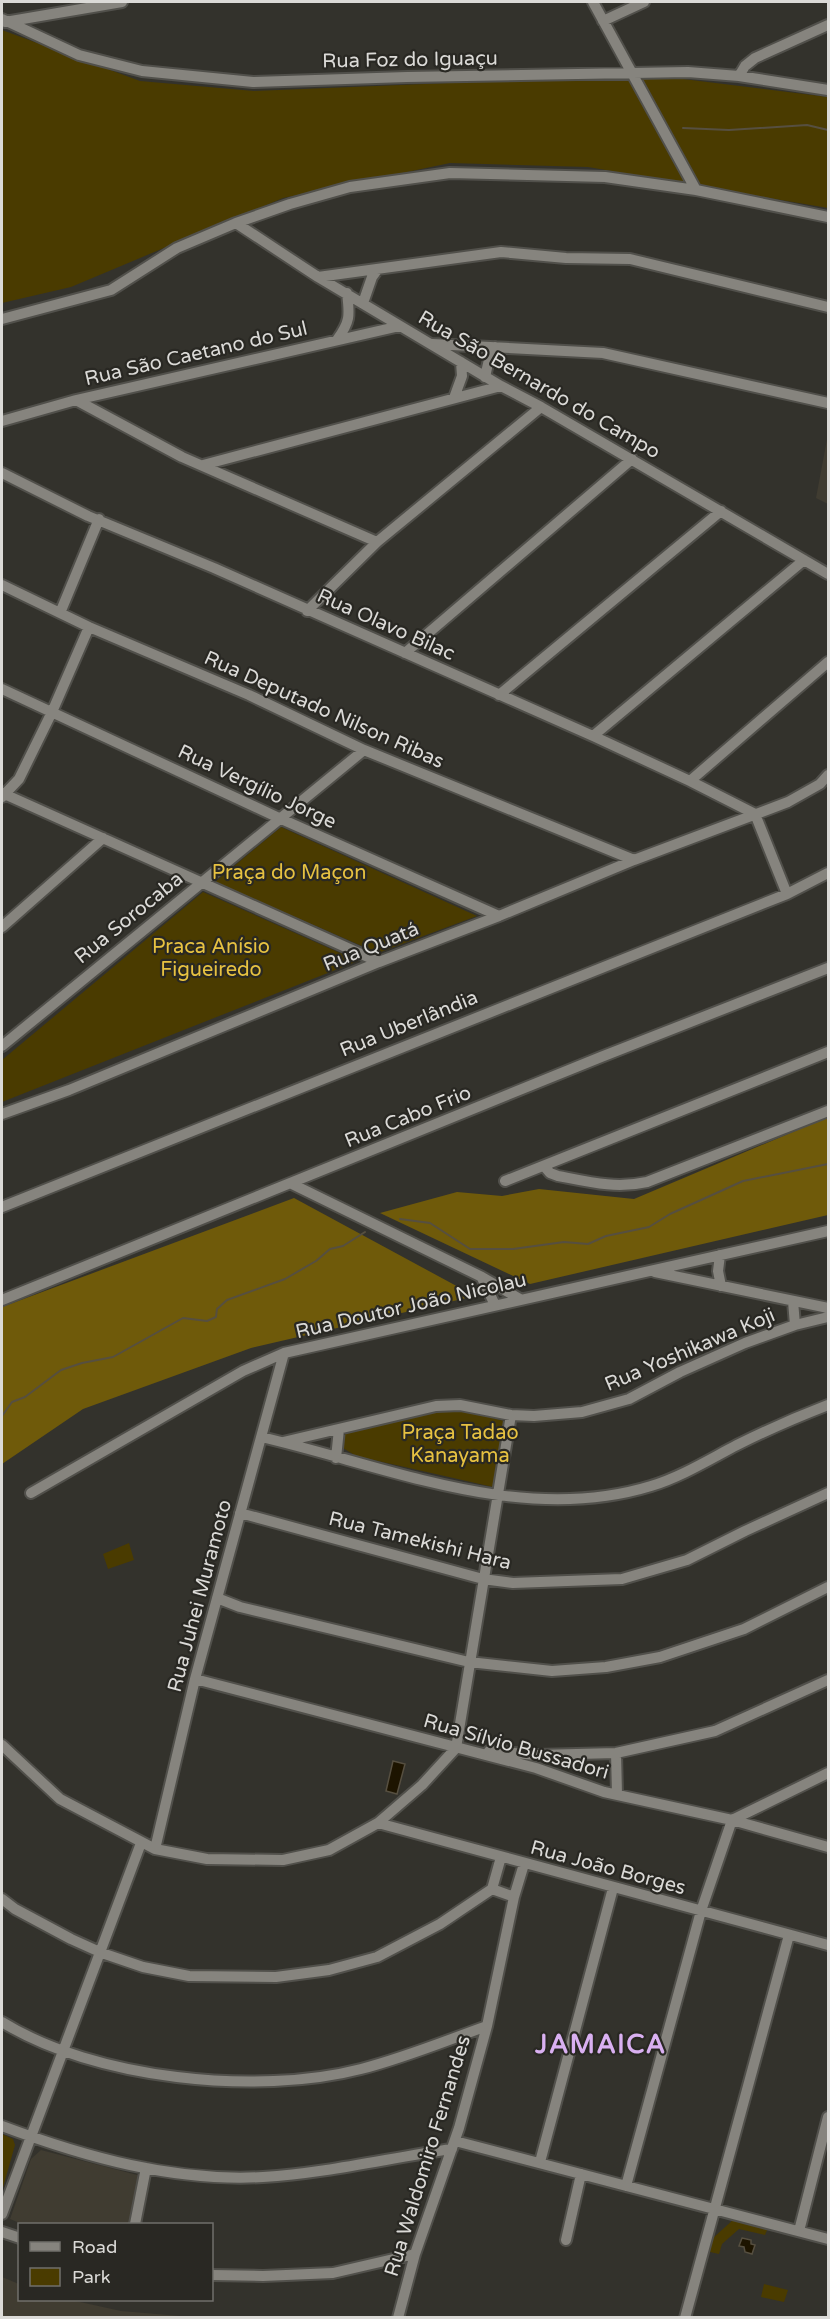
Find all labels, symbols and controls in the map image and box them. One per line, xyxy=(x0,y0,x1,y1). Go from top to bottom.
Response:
street label: Rua Foz do Iguaçu xyxy=(322,46,498,74)
street label: Rua São Bernardo do Campo xyxy=(414,306,664,464)
street label: Rua São Caetano do Sul xyxy=(82,317,310,391)
street label: Rua Olavo Bilac xyxy=(313,584,459,666)
street label: Rua Deputado Nilson Ribas xyxy=(200,646,448,774)
street label: Rua Vergílio Jorge xyxy=(174,740,340,834)
park label: Praça do Maçon xyxy=(212,861,366,885)
street label: Rua Sorocaba xyxy=(70,867,188,969)
street label: Rua Quatá xyxy=(320,917,422,977)
park label: Praca Anísio Figueiredo xyxy=(152,935,270,982)
street label: Rua Uberlândia xyxy=(337,985,481,1063)
street label: Rua Cabo Frio xyxy=(341,1081,475,1153)
street label: Rua Doutor João Nicolau xyxy=(293,1268,529,1344)
street label: Rua Yoshikawa Koji xyxy=(601,1303,779,1397)
park label: Praça Tadao Kanayama xyxy=(401,1421,519,1468)
street label: Rua Juhei Muramoto xyxy=(163,1497,237,1695)
street label: Rua Tamekishi Hara xyxy=(326,1507,514,1575)
street label: Rua Sílvio Bussadori xyxy=(421,1709,611,1785)
street label: Rua João Borges xyxy=(528,1836,688,1900)
district label: JAMAICA xyxy=(534,2029,667,2060)
street label: Rua Waldomiro Fernandes xyxy=(380,2033,476,2279)
legend xyxy=(18,2223,213,2301)
text: Road xyxy=(72,2236,117,2258)
text: Park xyxy=(72,2266,111,2288)

